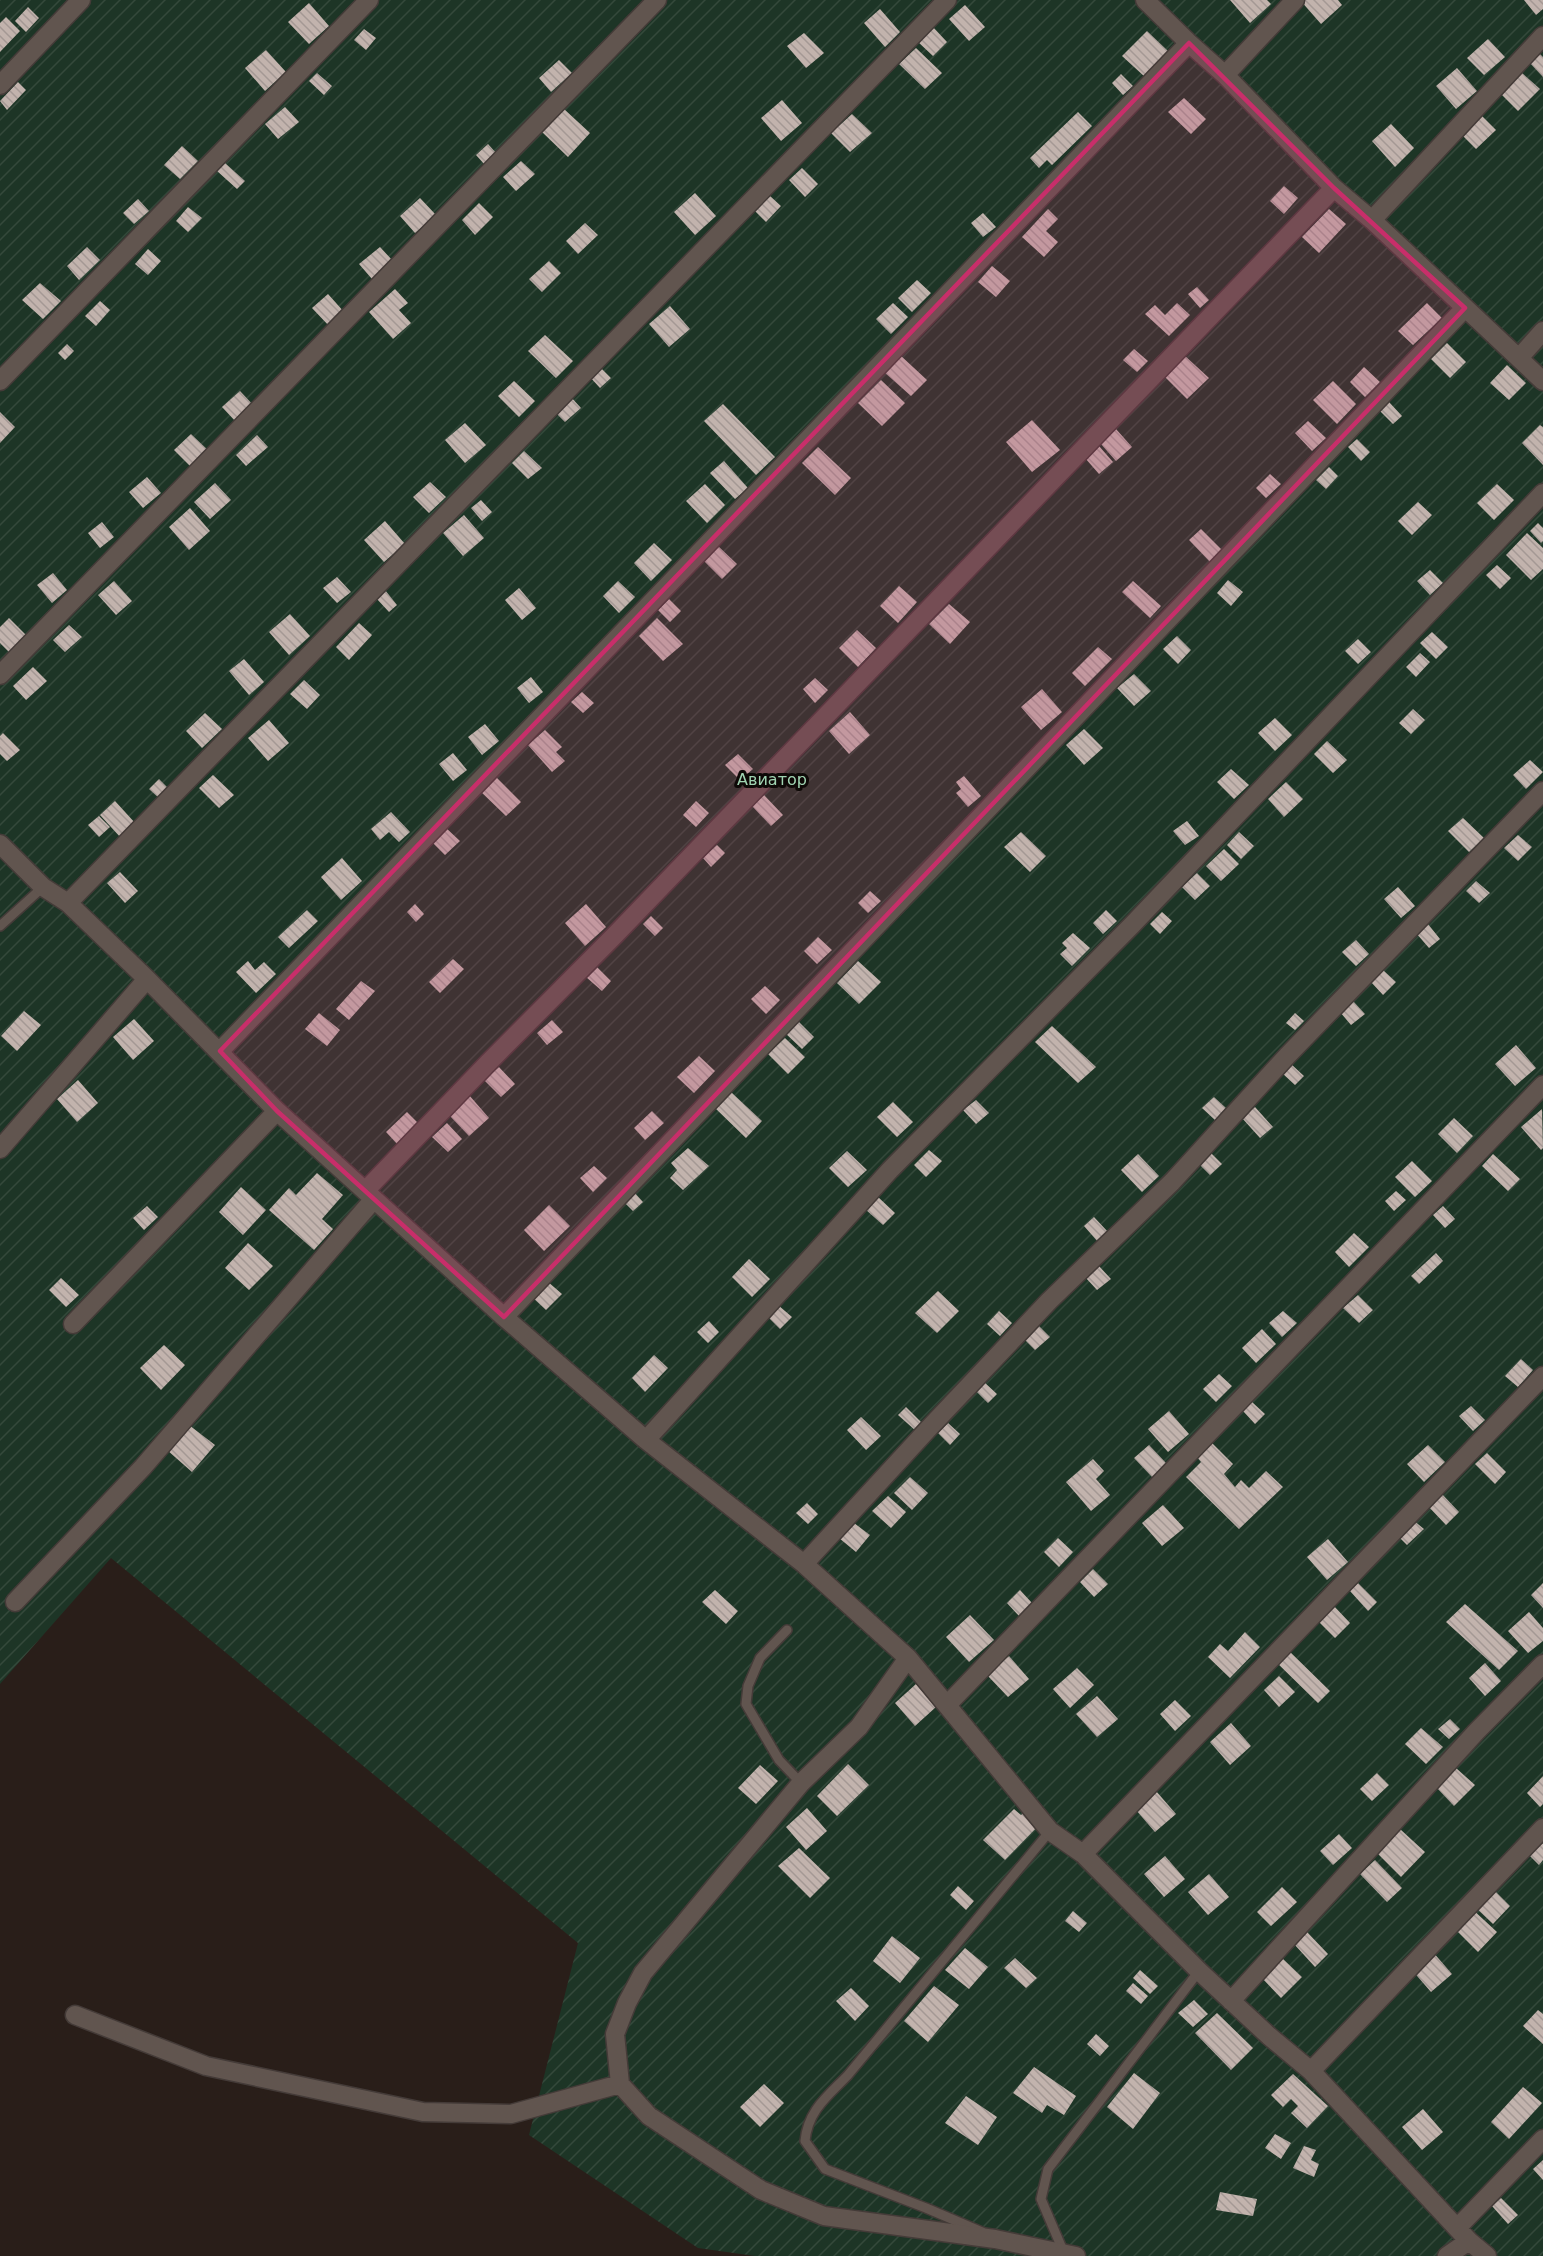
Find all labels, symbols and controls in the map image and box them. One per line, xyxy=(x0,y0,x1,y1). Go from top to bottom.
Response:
park label: Авиатор xyxy=(737,770,807,789)

